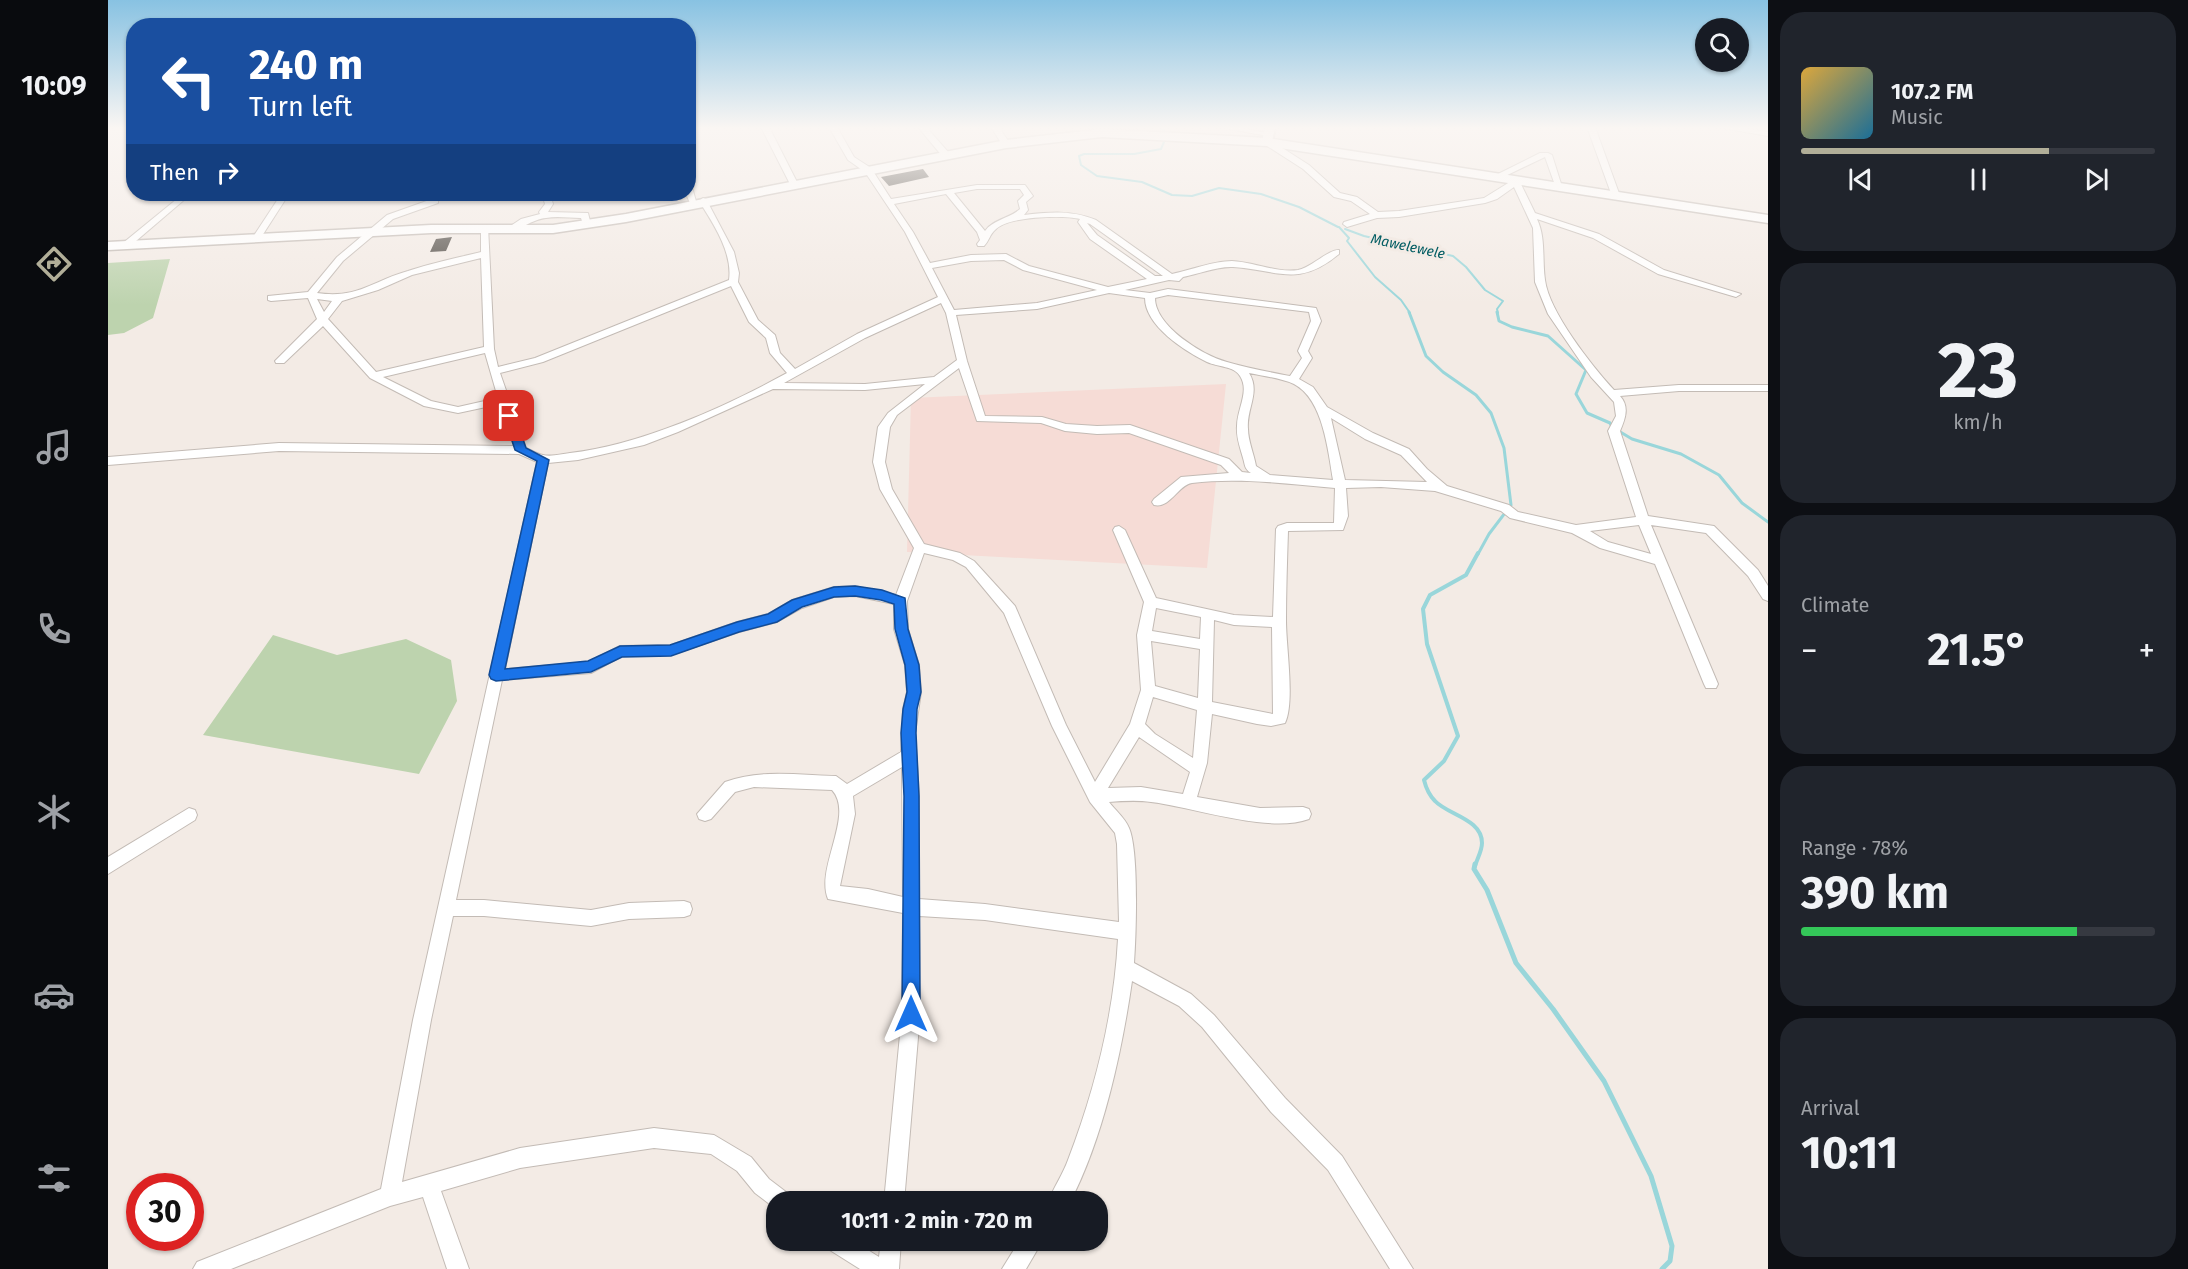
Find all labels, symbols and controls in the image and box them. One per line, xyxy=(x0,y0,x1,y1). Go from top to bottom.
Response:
map controls xyxy=(1695,18,1749,72)
button: search xyxy=(1695,18,1749,72)
text: 240 m xyxy=(249,40,363,90)
icon: left xyxy=(150,42,228,120)
text: 10:09 xyxy=(21,70,87,102)
text: 107.2 FM xyxy=(1891,78,1973,105)
text: Turn left xyxy=(249,91,352,123)
text: Music xyxy=(1891,105,1943,129)
icon: right xyxy=(211,156,244,189)
text: Then xyxy=(150,159,199,186)
icon: previous xyxy=(1844,163,1877,196)
icon: pause xyxy=(1962,163,1995,196)
icon: next xyxy=(2080,163,2113,196)
water label: Mawelewele xyxy=(1369,230,1447,263)
icon: directions xyxy=(33,243,75,285)
text: 23 xyxy=(1938,324,2018,418)
pin xyxy=(483,390,534,441)
icon: arrive xyxy=(492,399,525,432)
text: km/h xyxy=(1953,410,2003,434)
icon: music xyxy=(33,426,75,468)
text: Climate xyxy=(1801,593,1869,617)
icon: phone xyxy=(33,608,75,650)
text: 21.5° xyxy=(1927,623,2029,677)
text: − xyxy=(1801,631,1818,671)
text: + xyxy=(2139,631,2155,671)
icon: climate xyxy=(33,791,75,833)
text: Range · 78% xyxy=(1801,836,1908,860)
text: 390 km xyxy=(1801,866,1949,920)
icon: car xyxy=(33,974,75,1016)
position arrow xyxy=(879,982,943,1046)
text: Arrival xyxy=(1801,1096,1860,1120)
text: 10:11 xyxy=(1801,1126,1898,1180)
icon: filters xyxy=(33,1157,75,1199)
speed limit sign: 30 xyxy=(126,1173,204,1251)
text: 10:11 · 2 min · 720 m xyxy=(841,1207,1033,1234)

